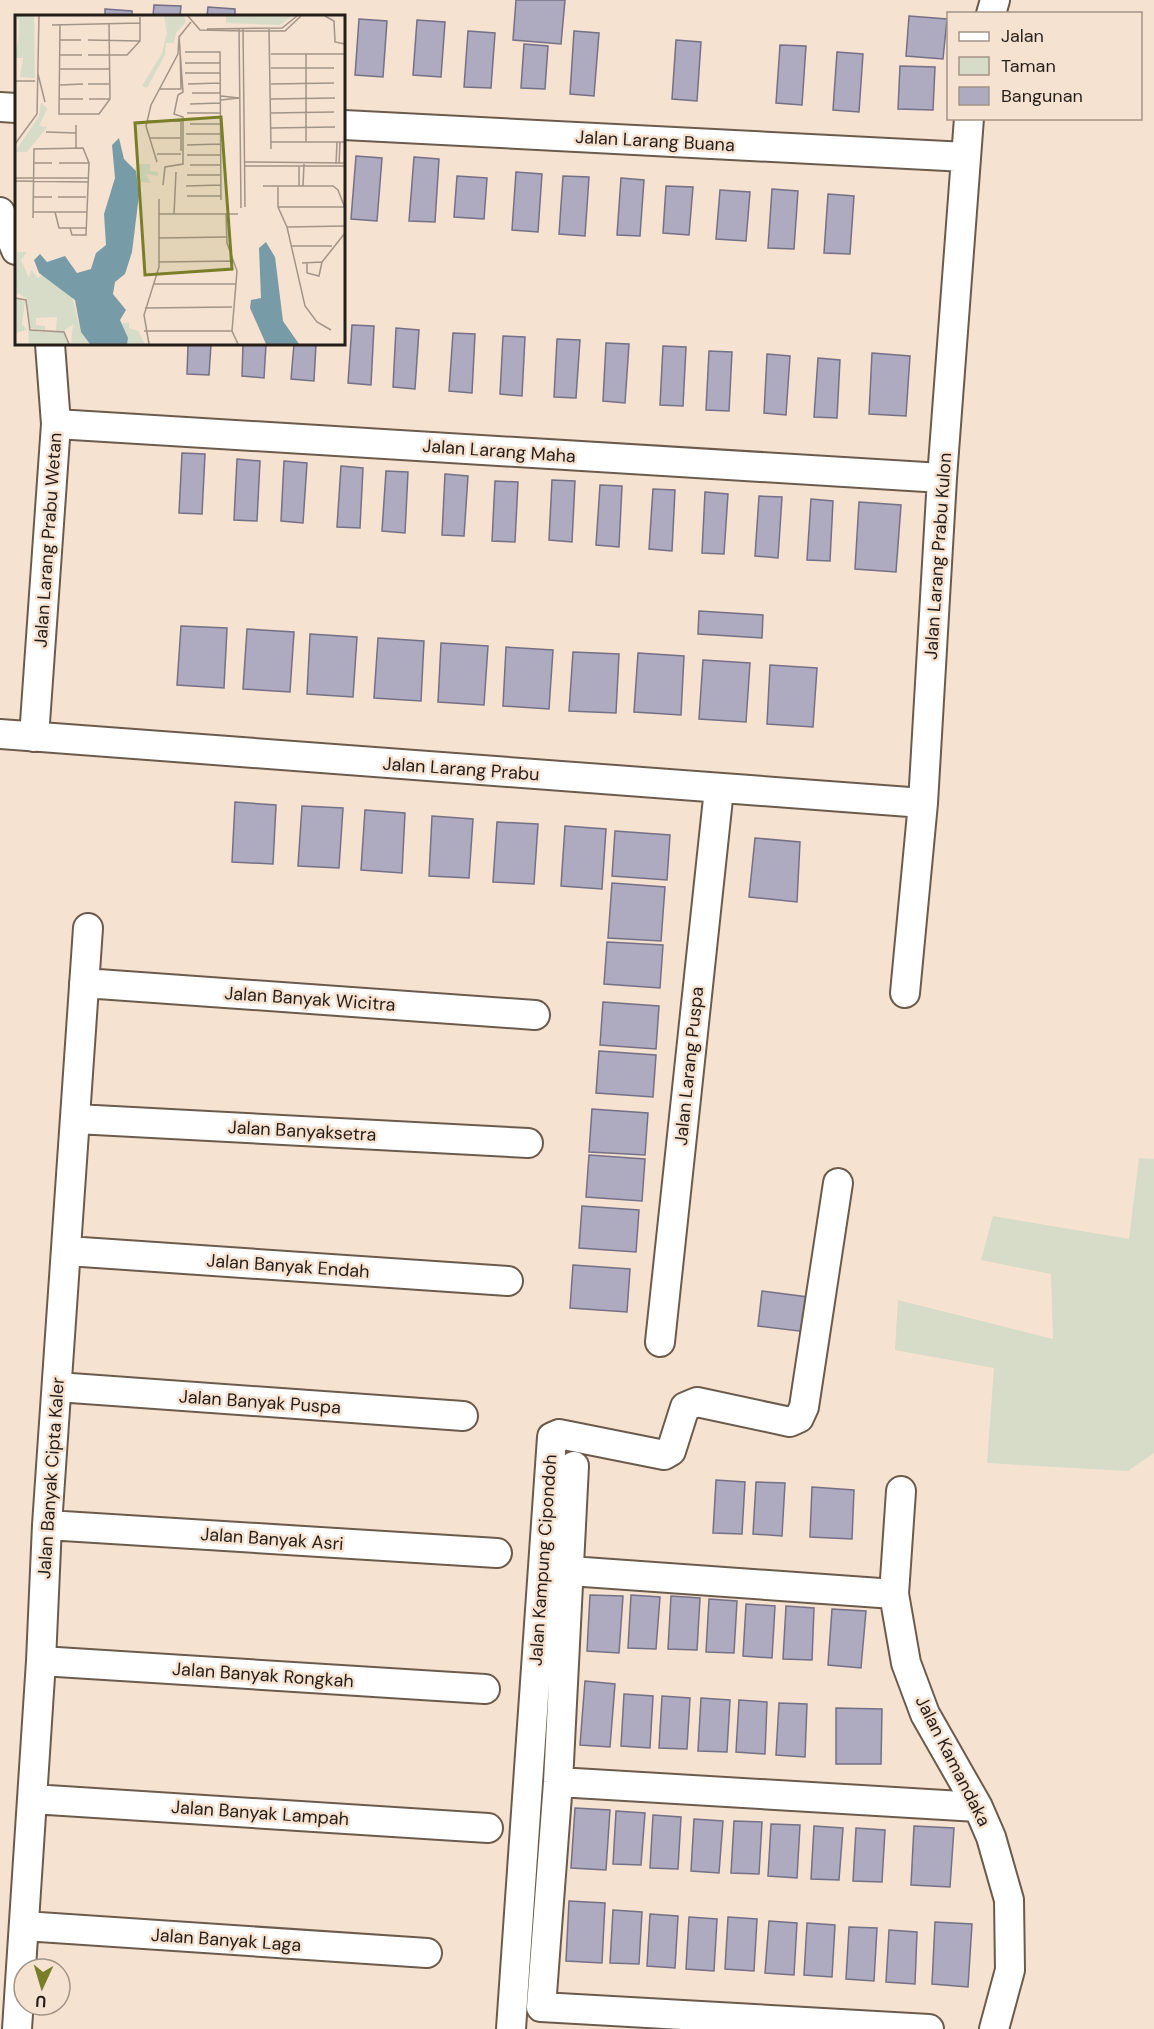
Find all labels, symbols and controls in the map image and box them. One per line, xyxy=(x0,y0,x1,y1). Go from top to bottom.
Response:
legend xyxy=(947,12,1142,120)
inset map xyxy=(15,15,345,345)
text: Jalan xyxy=(1001,24,1044,48)
text: Taman xyxy=(1001,54,1056,78)
text: Bangunan xyxy=(1001,84,1083,108)
street label: Jalan Larang Buana xyxy=(575,125,735,157)
street label: Jalan Larang Prabu Wetan xyxy=(29,432,67,648)
street label: Jalan Larang Maha xyxy=(421,434,577,468)
street label: Jalan Larang Prabu Kulon xyxy=(919,452,957,660)
street label: Jalan Larang Prabu xyxy=(382,752,540,786)
street label: Jalan Banyak Wicitra xyxy=(224,981,396,1017)
street label: Jalan Larang Puspa xyxy=(669,985,709,1147)
street label: Jalan Banyaksetra xyxy=(227,1115,377,1147)
street label: Jalan Banyak Endah xyxy=(206,1248,370,1284)
street label: Jalan Banyak Cipta Kaler xyxy=(32,1376,70,1580)
street label: Jalan Banyak Puspa xyxy=(178,1384,342,1420)
street label: Jalan Kampung Cipondoh xyxy=(524,1453,562,1667)
street label: Jalan Banyak Asri xyxy=(200,1522,344,1556)
street label: Jalan Banyak Rongkah xyxy=(171,1657,355,1693)
street label: Jalan Kamandaka xyxy=(910,1692,996,1830)
street label: Jalan Banyak Lampah xyxy=(170,1795,350,1831)
street label: Jalan Banyak Laga xyxy=(150,1923,302,1957)
north arrow xyxy=(12,1957,72,2017)
text: U xyxy=(35,1991,47,2012)

